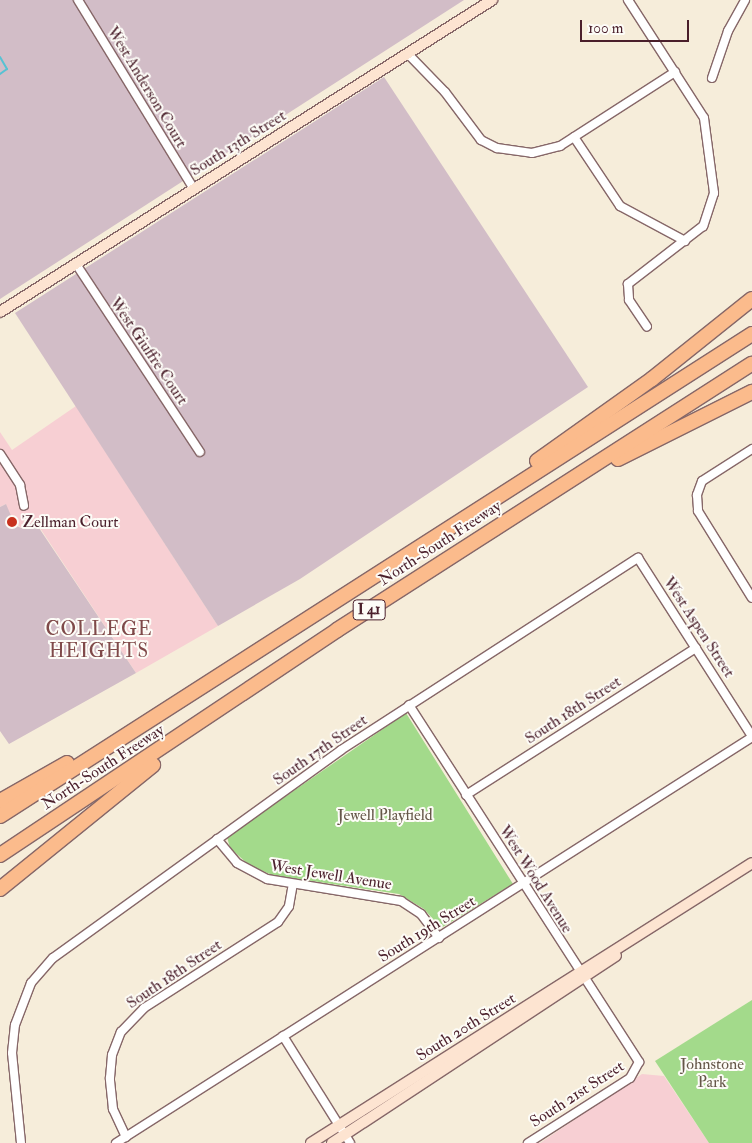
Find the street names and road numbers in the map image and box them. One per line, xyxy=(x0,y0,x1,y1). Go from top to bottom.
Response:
street label: West Anderson Court xyxy=(103,23,191,151)
street label: South 13th Street xyxy=(187,106,289,180)
street label: West Giuffre Court xyxy=(106,294,192,408)
street label: North-South Freeway xyxy=(375,496,505,590)
street label: West Aspen Street xyxy=(659,573,739,681)
road number: I 41 xyxy=(352,598,386,622)
street label: South 18th Street xyxy=(521,672,625,748)
street label: South 17th Street xyxy=(269,710,371,790)
street label: North-South Freeway xyxy=(38,720,168,814)
street label: West Wood Avenue xyxy=(495,822,577,936)
street label: West Jewell Avenue xyxy=(269,856,393,894)
street label: South 19th Street xyxy=(375,891,479,967)
street label: South 18th Street xyxy=(123,935,225,1013)
street label: South 20th Street xyxy=(413,989,519,1065)
street label: South 21st Street xyxy=(526,1056,628,1132)

